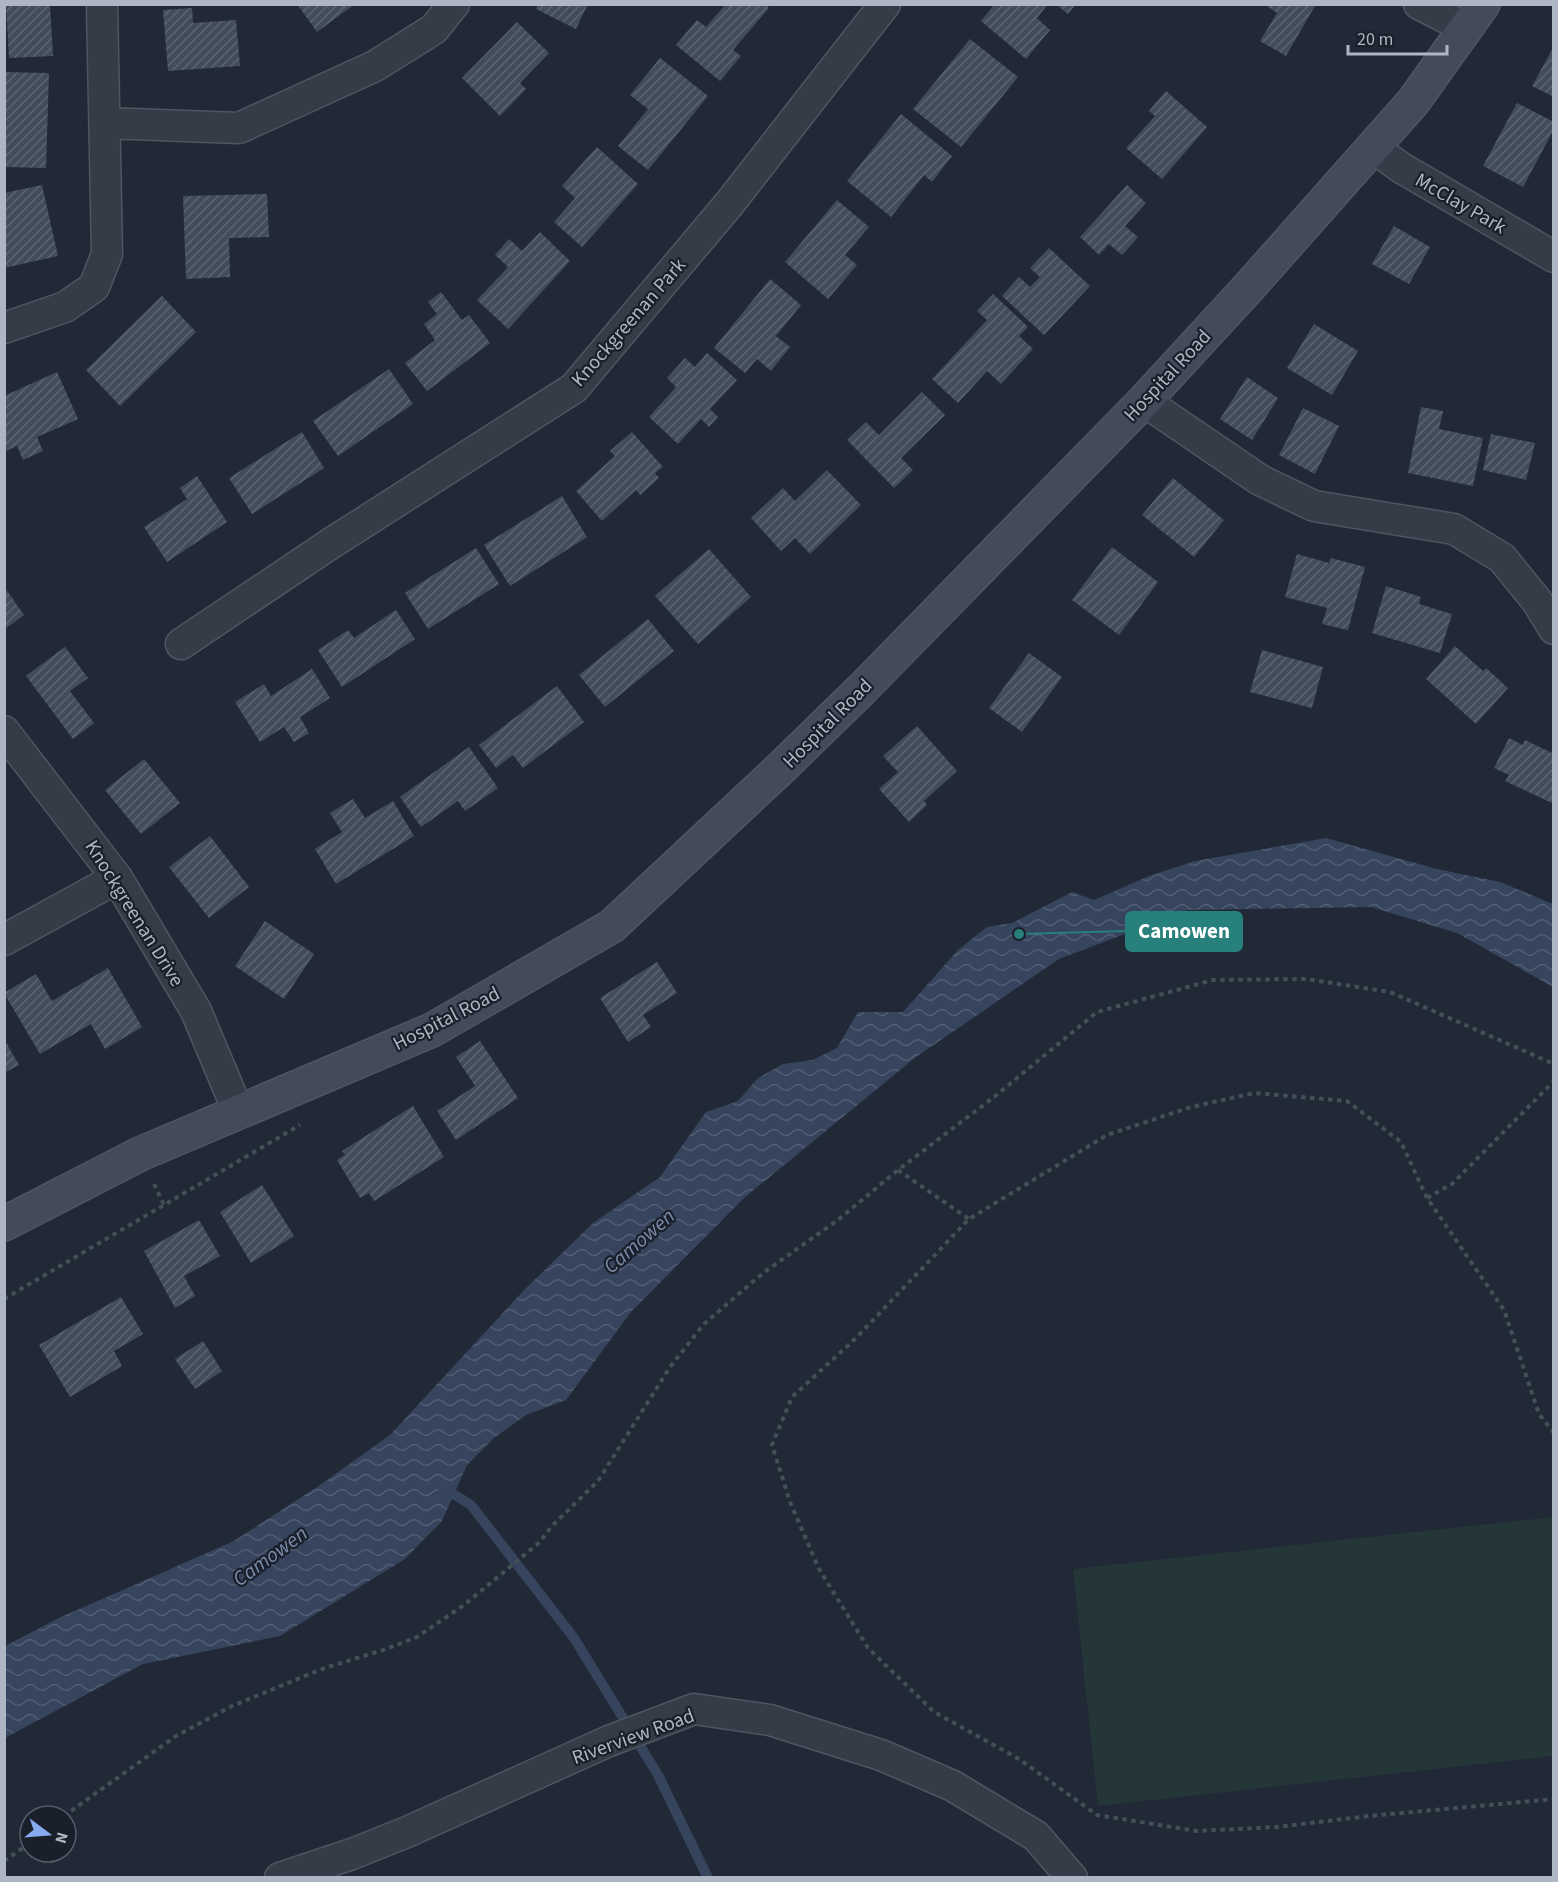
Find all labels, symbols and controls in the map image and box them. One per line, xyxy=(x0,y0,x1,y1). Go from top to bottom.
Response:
scale bar xyxy=(1348,18,1447,56)
text: 20 m xyxy=(1357,27,1393,52)
street label: McClay Park xyxy=(1410,166,1511,241)
street label: Knockgreenan Park xyxy=(565,252,693,393)
street label: Hospital Road xyxy=(1118,323,1218,428)
street label: Hospital Road xyxy=(777,673,879,775)
street label: Knockgreenan Drive xyxy=(78,835,191,992)
callout: Camowen xyxy=(1126,912,1242,951)
text: Camowen xyxy=(1138,916,1230,946)
street label: Hospital Road xyxy=(388,980,505,1058)
water label: Camowen xyxy=(597,1201,681,1281)
water label: Camowen xyxy=(226,1519,314,1593)
street label: Riverview Road xyxy=(568,1702,699,1772)
north arrow xyxy=(18,1804,78,1864)
text: N xyxy=(49,1830,73,1846)

